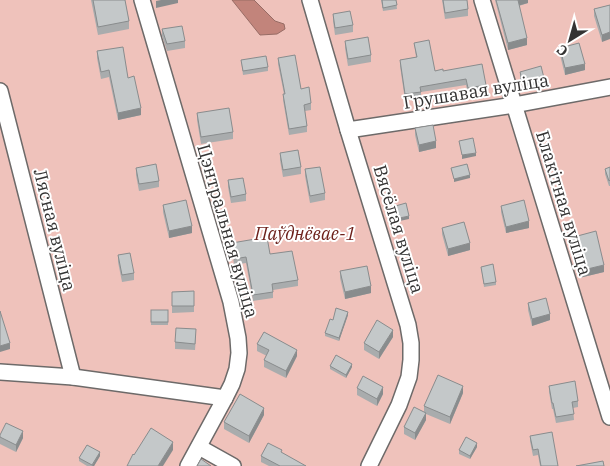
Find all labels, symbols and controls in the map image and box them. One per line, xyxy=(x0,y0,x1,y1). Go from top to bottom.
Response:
north arrow xyxy=(545,15,595,65)
text: С xyxy=(553,40,571,60)
street label: Грушавая вуліца xyxy=(401,68,551,114)
street label: Блакітная вуліца xyxy=(531,128,597,278)
street label: Цэнтральная вуліца xyxy=(192,141,264,321)
street label: Вясёлая вуліца xyxy=(369,162,430,296)
street label: Лясная вуліца xyxy=(29,166,81,294)
park label: Паўднёвае-1 xyxy=(254,222,355,245)

